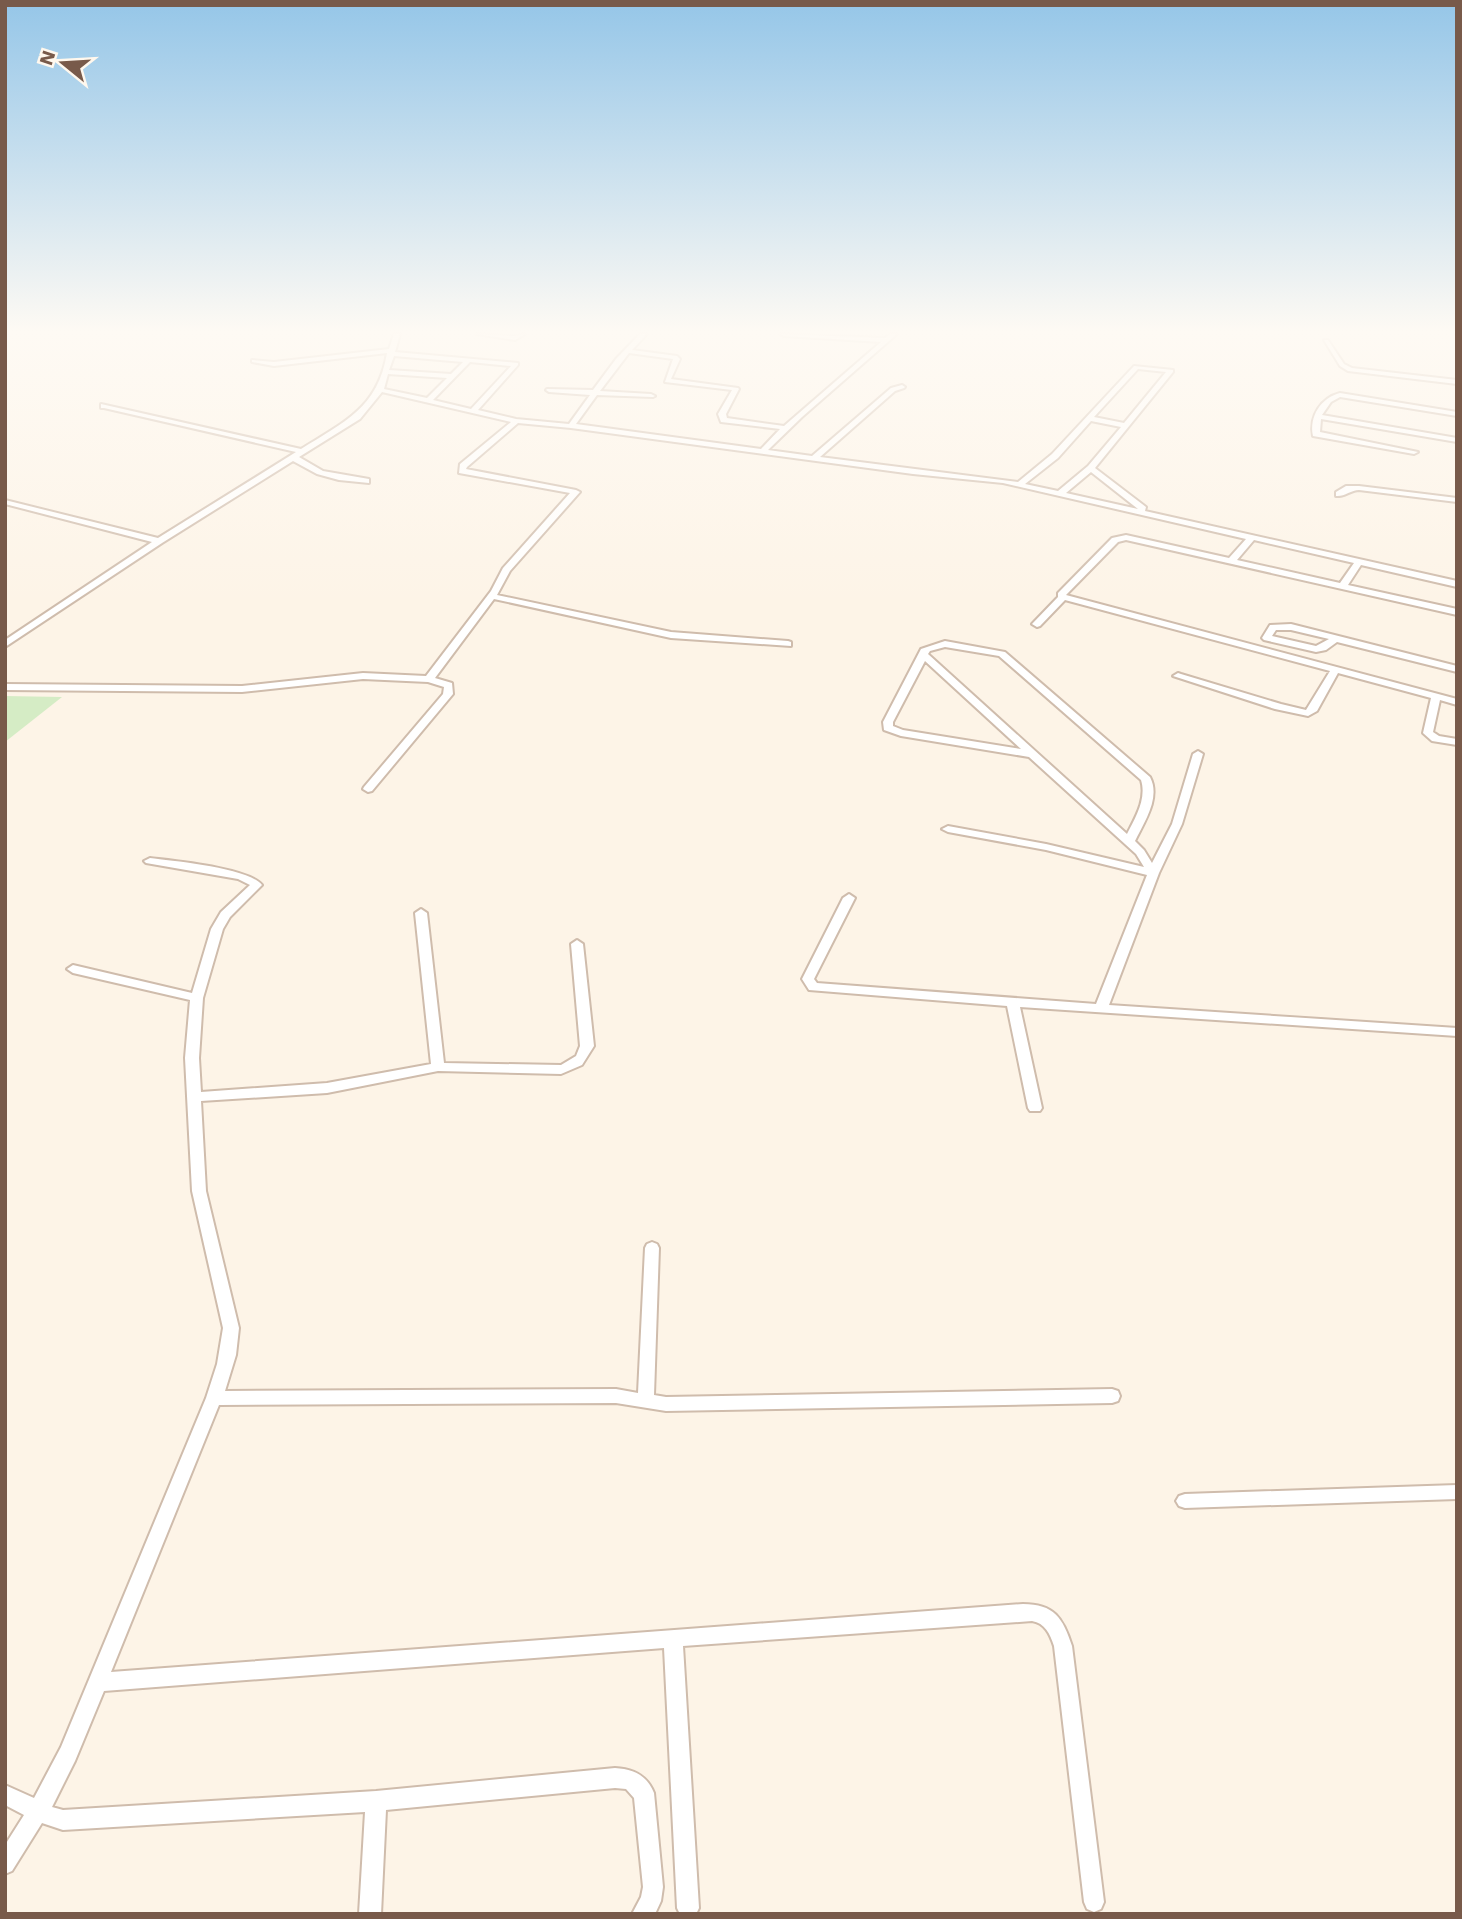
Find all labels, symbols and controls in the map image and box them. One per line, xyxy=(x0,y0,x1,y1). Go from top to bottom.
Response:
north arrow xyxy=(28,28,98,98)
text: N xyxy=(34,48,60,68)

